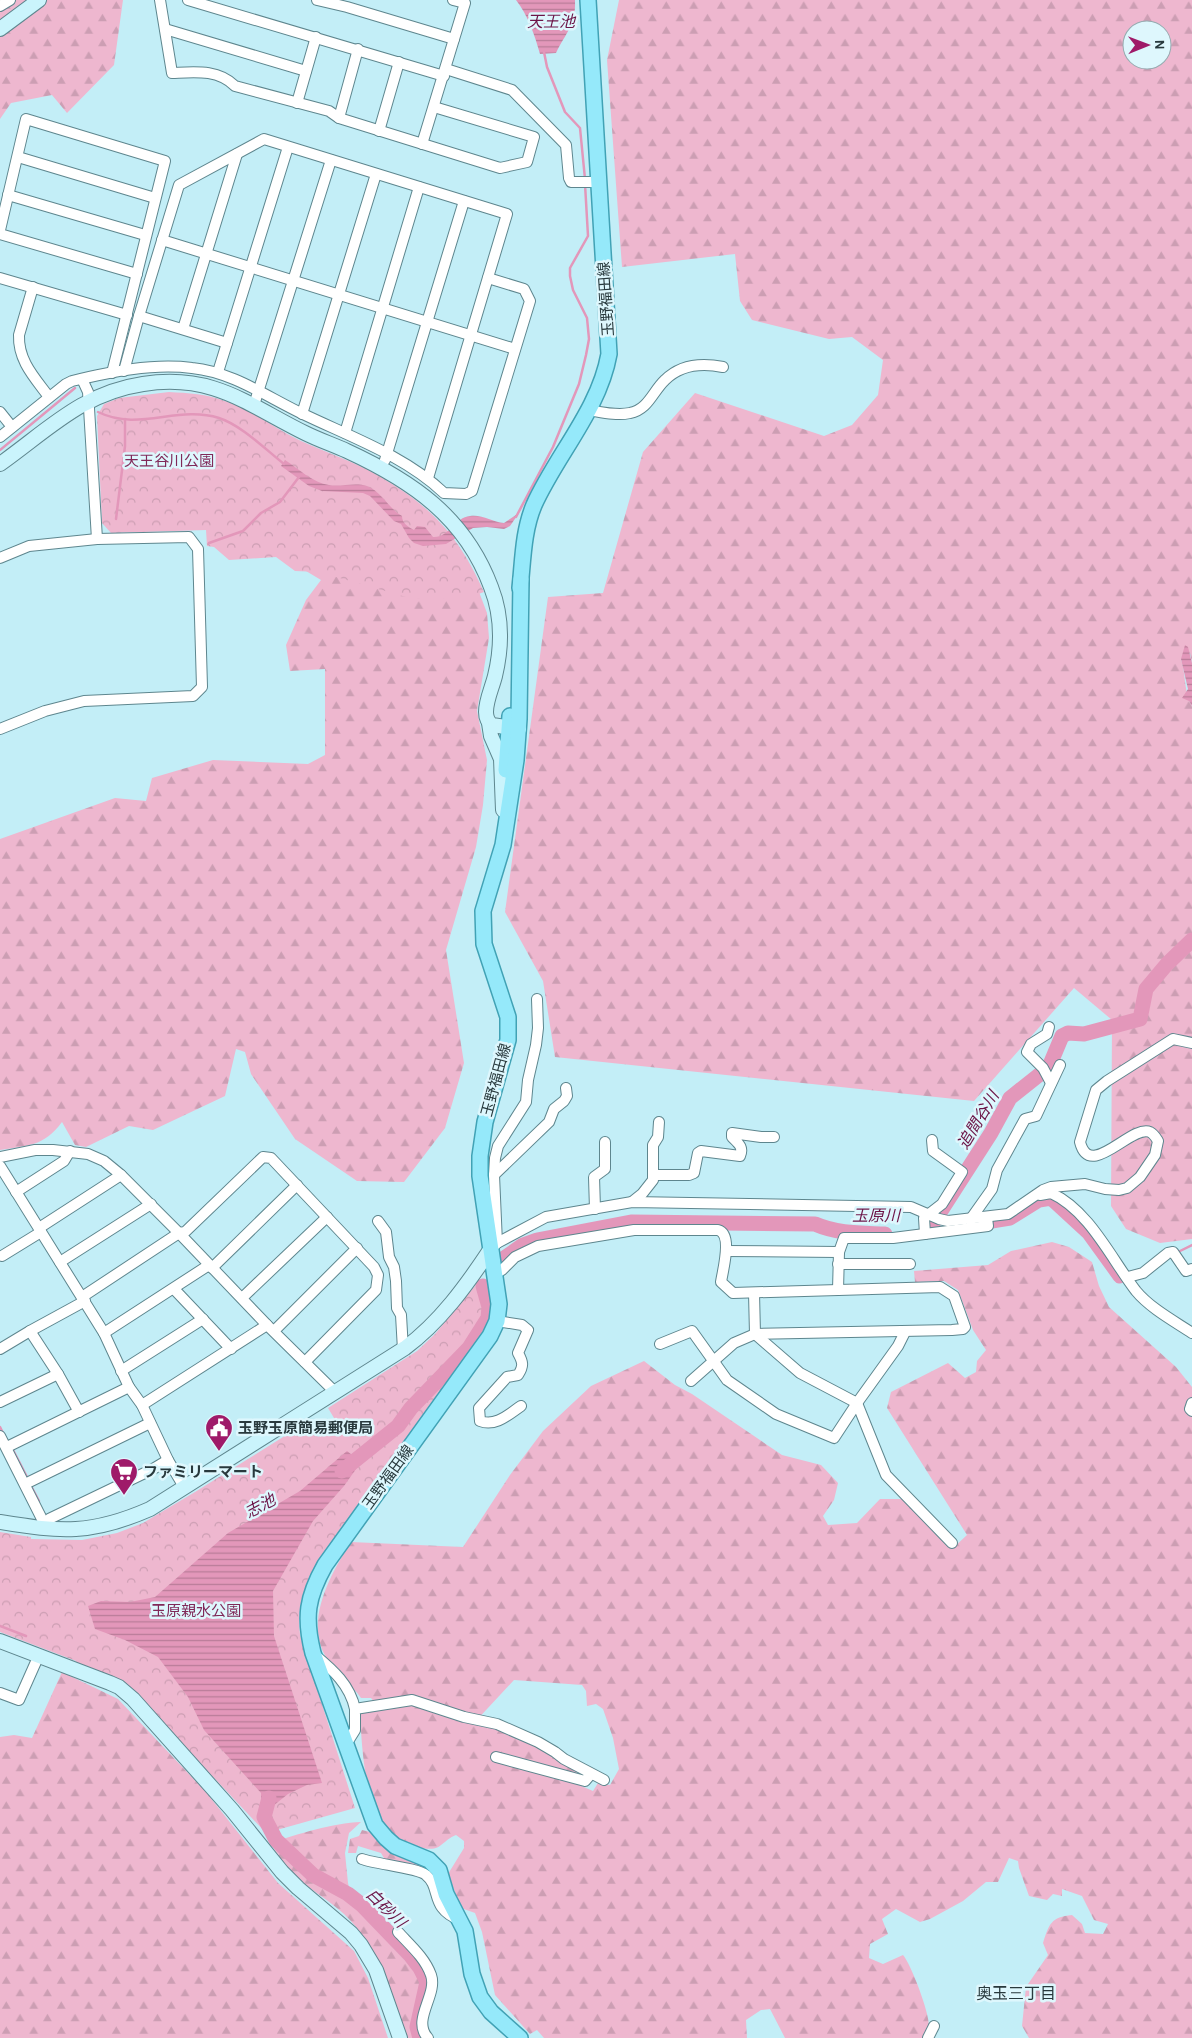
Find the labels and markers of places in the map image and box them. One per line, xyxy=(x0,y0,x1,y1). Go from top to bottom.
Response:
public building icon: 玉野玉原簡易郵便局 xyxy=(204,1413,234,1452)
place label: 玉野玉原簡易郵便局 xyxy=(238,1419,373,1437)
supermarket icon: ファミリーマート xyxy=(109,1457,139,1496)
place label: ファミリーマート xyxy=(143,1463,263,1481)

